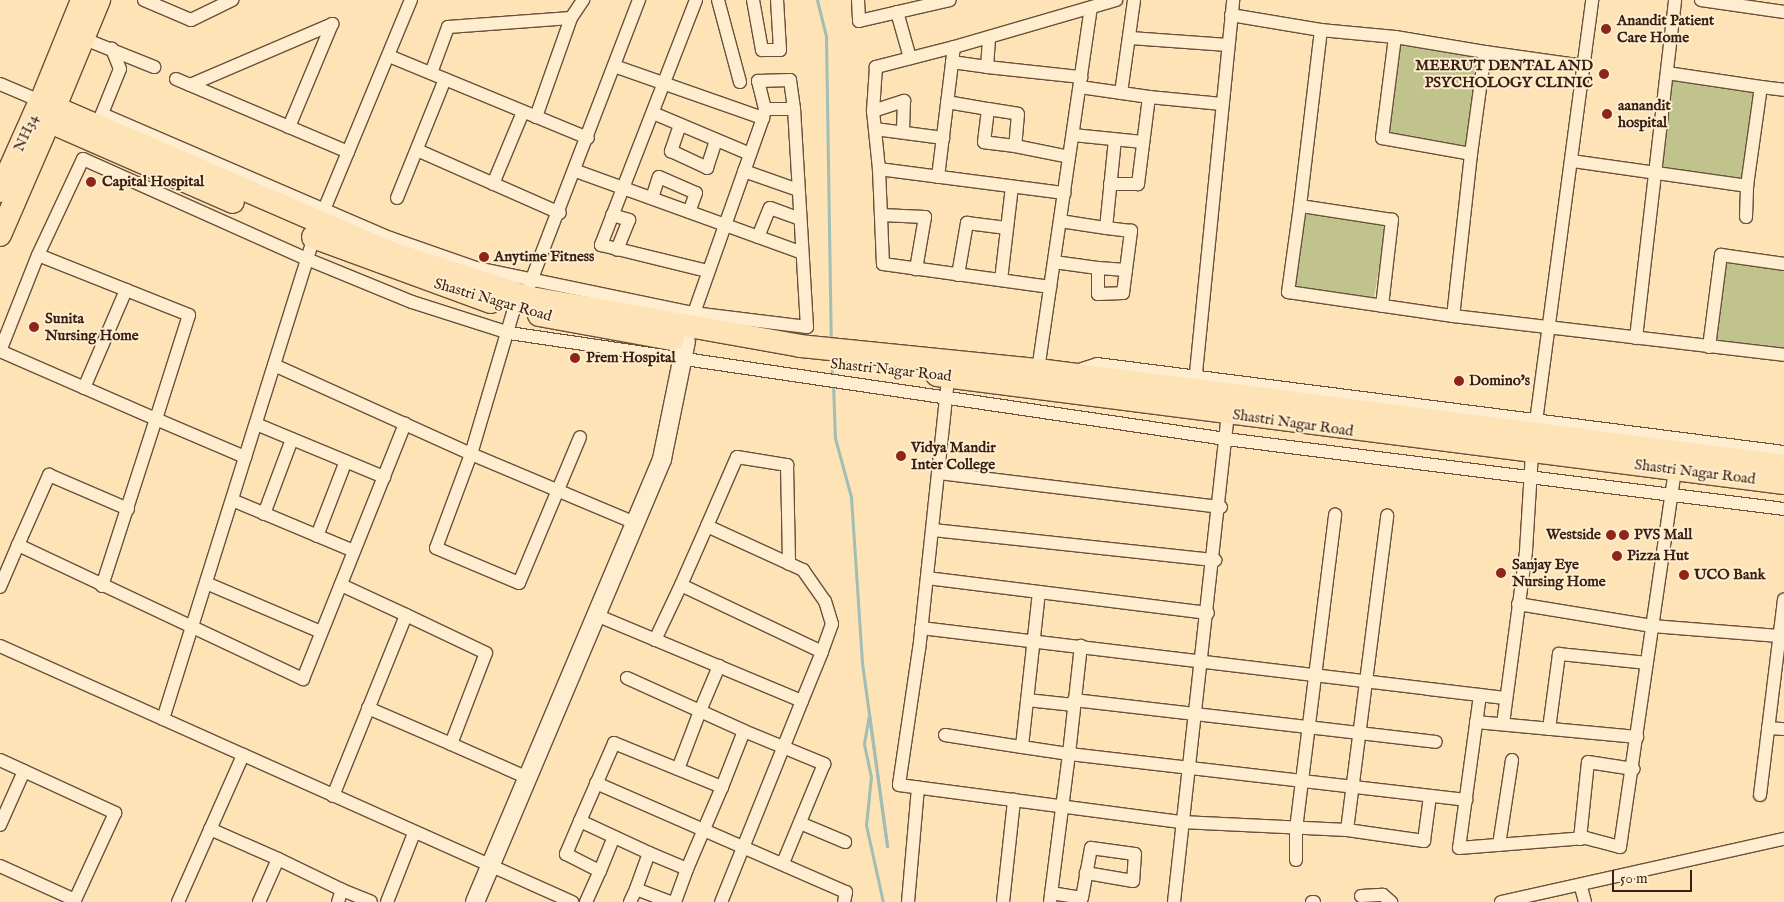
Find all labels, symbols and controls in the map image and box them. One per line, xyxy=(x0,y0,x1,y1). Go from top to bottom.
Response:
place label: Anandit Patient Care Home xyxy=(1617,11,1714,46)
marker: Anandit Patient Care Home xyxy=(1599,22,1613,36)
place label: MEERUT DENTAL AND PSYCHOLOGY CLINIC xyxy=(1415,56,1593,91)
marker: MEERUT DENTAL AND PSYCHOLOGY CLINIC xyxy=(1597,67,1611,81)
place label: aanandit hospital xyxy=(1618,96,1671,131)
marker: aanandit hospital xyxy=(1600,107,1614,121)
street label: NH34 xyxy=(10,112,42,154)
place label: Capital Hospital xyxy=(102,173,204,191)
marker: Capital Hospital xyxy=(84,175,98,189)
place label: Anytime Fitness xyxy=(494,248,594,266)
marker: Anytime Fitness xyxy=(478,251,490,263)
street label: Shastri Nagar Road xyxy=(432,275,554,325)
place label: Sunita Nursing Home xyxy=(45,309,139,344)
marker: Sunita Nursing Home xyxy=(27,320,41,334)
place label: Prem Hospital xyxy=(586,349,676,367)
marker: Prem Hospital xyxy=(568,351,582,365)
street label: Shastri Nagar Road xyxy=(830,355,952,385)
place label: Domino's xyxy=(1469,372,1530,390)
marker: Domino's xyxy=(1453,375,1465,387)
street label: Shastri Nagar Road xyxy=(1231,406,1355,440)
place label: Vidya Mandir Inter College xyxy=(911,438,996,473)
marker: Vidya Mandir Inter College xyxy=(895,450,907,462)
street label: Shastri Nagar Road xyxy=(1633,456,1757,488)
place label: Westside xyxy=(1546,526,1601,544)
place label: PVS Mall xyxy=(1634,526,1692,544)
marker: Westside xyxy=(1605,529,1617,541)
marker: PVS Mall xyxy=(1618,529,1630,541)
place label: Pizza Hut xyxy=(1627,547,1689,565)
marker: Pizza Hut xyxy=(1611,550,1623,562)
place label: Sanjay Eye Nursing Home xyxy=(1512,555,1606,590)
marker: Sanjay Eye Nursing Home xyxy=(1494,566,1508,580)
place label: UCO Bank xyxy=(1694,566,1765,584)
marker: UCO Bank xyxy=(1678,569,1690,581)
scale bar xyxy=(1614,860,1694,892)
text: 50 m xyxy=(1620,869,1648,888)

